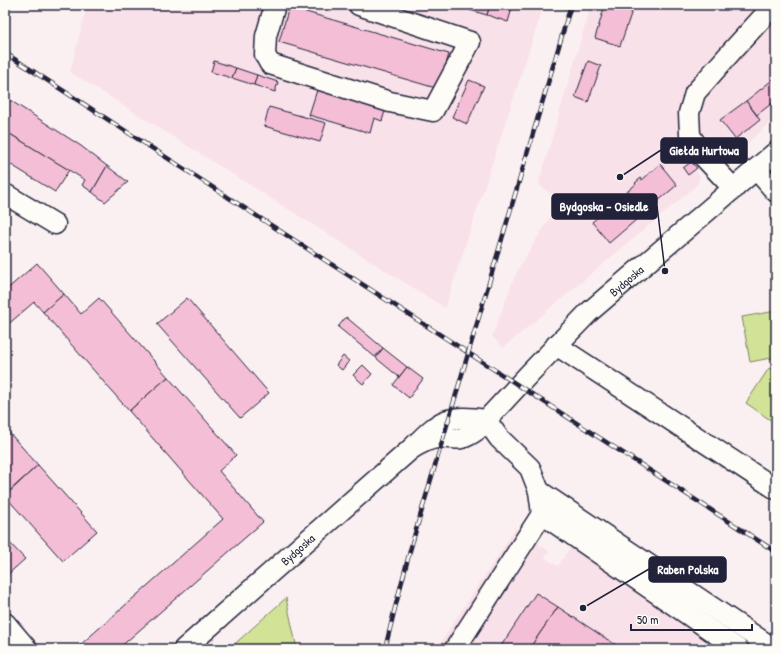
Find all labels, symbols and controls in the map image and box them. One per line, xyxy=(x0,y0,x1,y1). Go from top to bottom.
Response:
callout: Giełda Hurtowa xyxy=(661,138,747,163)
text: Giełda Hurtowa xyxy=(669,141,740,159)
callout: Bydgoska - Osiedle xyxy=(552,194,657,219)
text: Bydgoska - Osiedle xyxy=(560,197,649,216)
street label: Bydgoska xyxy=(605,261,647,300)
street label: Bydgoska xyxy=(277,529,318,569)
callout: Raben Polska xyxy=(649,557,726,582)
text: Raben Polska xyxy=(658,560,719,578)
scale bar xyxy=(631,606,752,632)
text: 50 m xyxy=(637,611,658,628)

